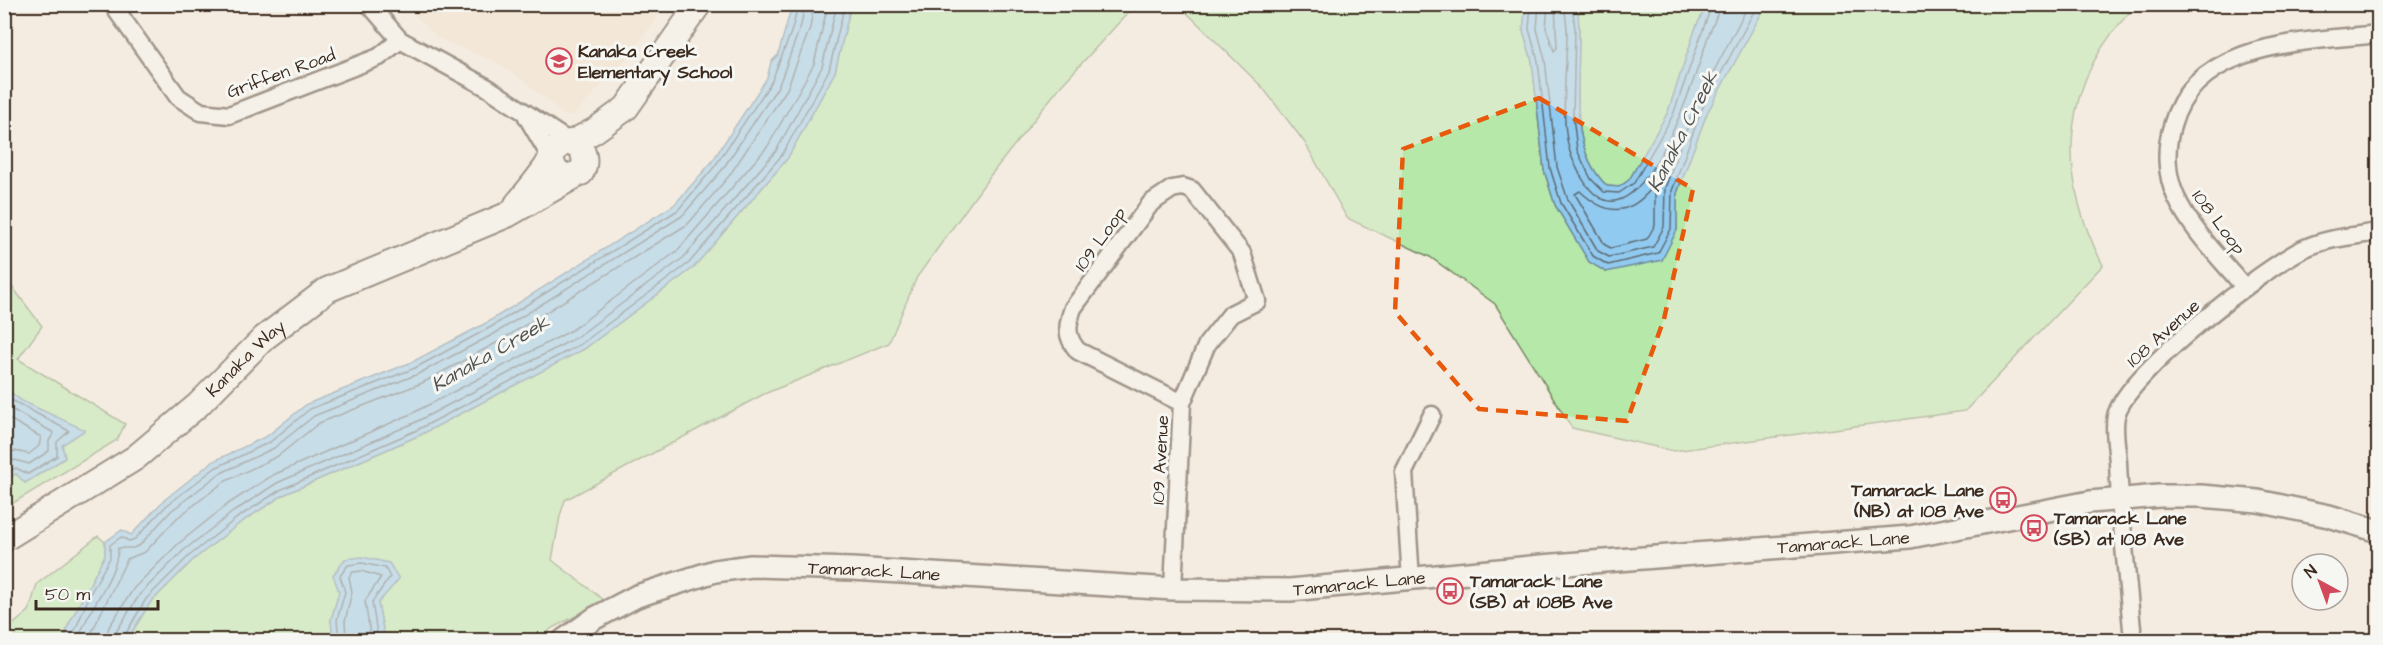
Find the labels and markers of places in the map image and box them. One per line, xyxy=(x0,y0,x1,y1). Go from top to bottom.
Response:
place label: Kanaka Creek Elementary School xyxy=(578,39,733,86)
school or university icon: Kanaka Creek Elementary School xyxy=(544,46,574,76)
place label: Tamarack Lane (NB) at 108 Ave xyxy=(1850,478,1984,524)
bus stop icon: Tamarack Lane (NB) at 108 Ave xyxy=(1988,485,2018,515)
place label: Tamarack Lane (SB) at 108 Ave xyxy=(2053,506,2187,552)
bus stop icon: Tamarack Lane (SB) at 108 Ave xyxy=(2019,513,2049,543)
place label: Tamarack Lane (SB) at 108B Ave xyxy=(1469,569,1613,615)
bus stop icon: Tamarack Lane (SB) at 108B Ave xyxy=(1435,576,1465,606)

